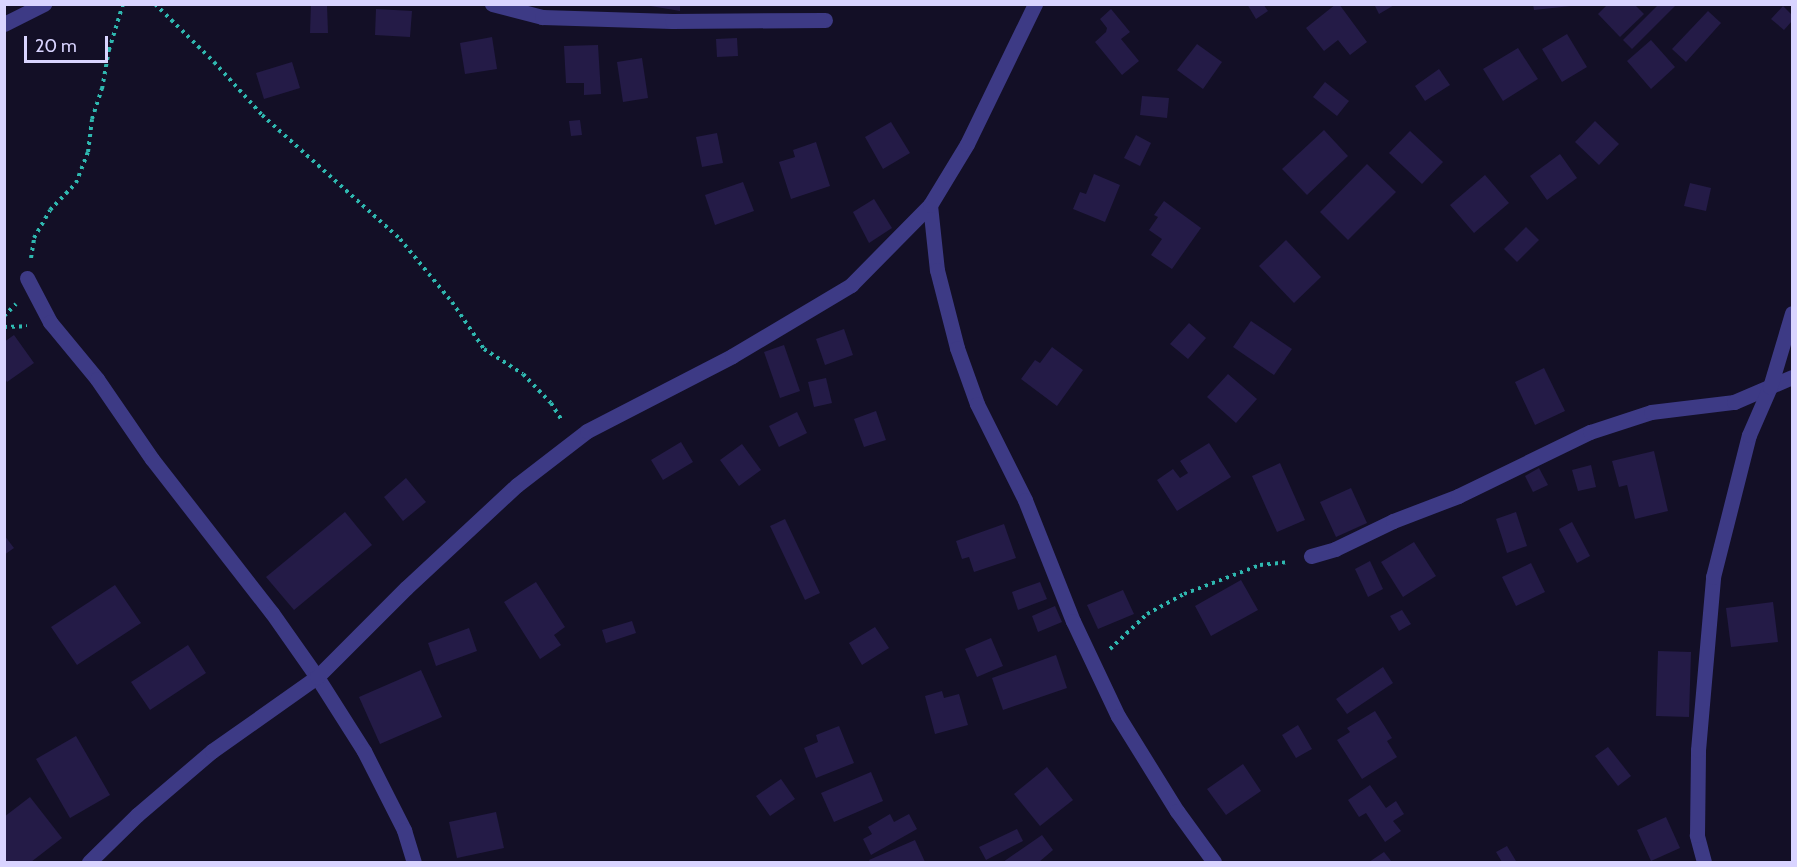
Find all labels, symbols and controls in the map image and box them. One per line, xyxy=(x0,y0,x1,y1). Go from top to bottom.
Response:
scale bar xyxy=(27,24,111,62)
text: 20 m xyxy=(35,35,77,57)

